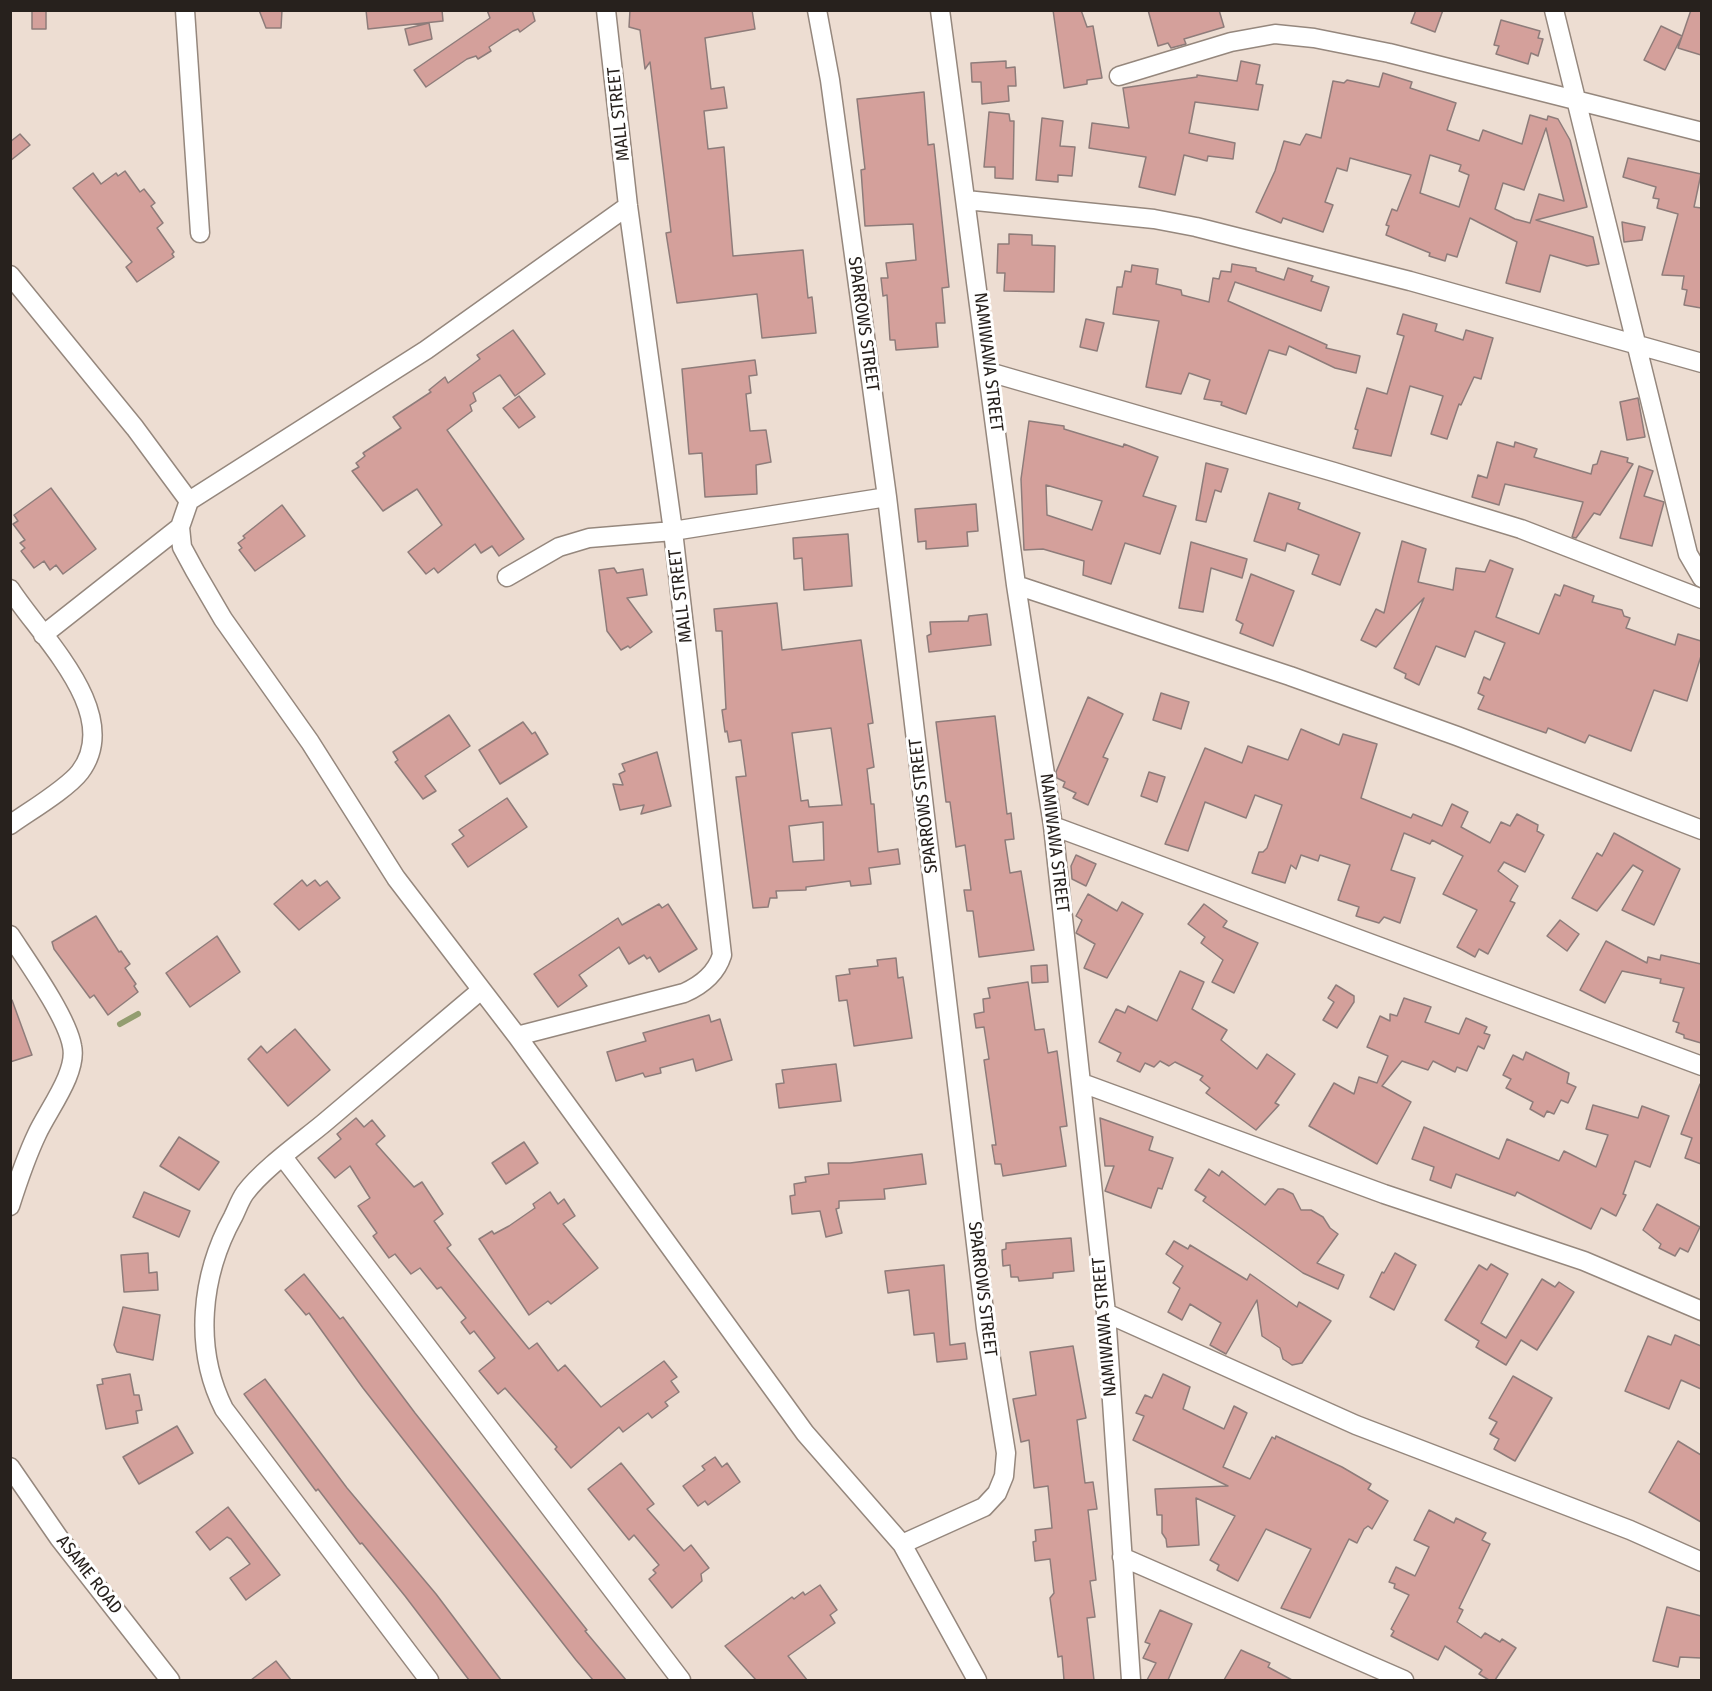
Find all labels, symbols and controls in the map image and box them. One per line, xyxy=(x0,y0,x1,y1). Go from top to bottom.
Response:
street label: MALL STREET xyxy=(603,66,635,162)
street label: SPARROWS STREET xyxy=(843,255,883,393)
street label: NAMIWAWA STREET xyxy=(969,291,1007,433)
street label: MALL STREET xyxy=(665,548,697,644)
street label: SPARROWS STREET xyxy=(905,737,943,875)
street label: NAMIWAWA STREET xyxy=(1035,772,1073,914)
street label: SPARROWS STREET xyxy=(963,1220,1001,1358)
street label: NAMIWAWA STREET xyxy=(1088,1256,1122,1398)
street label: ASAME ROAD xyxy=(52,1531,126,1619)

